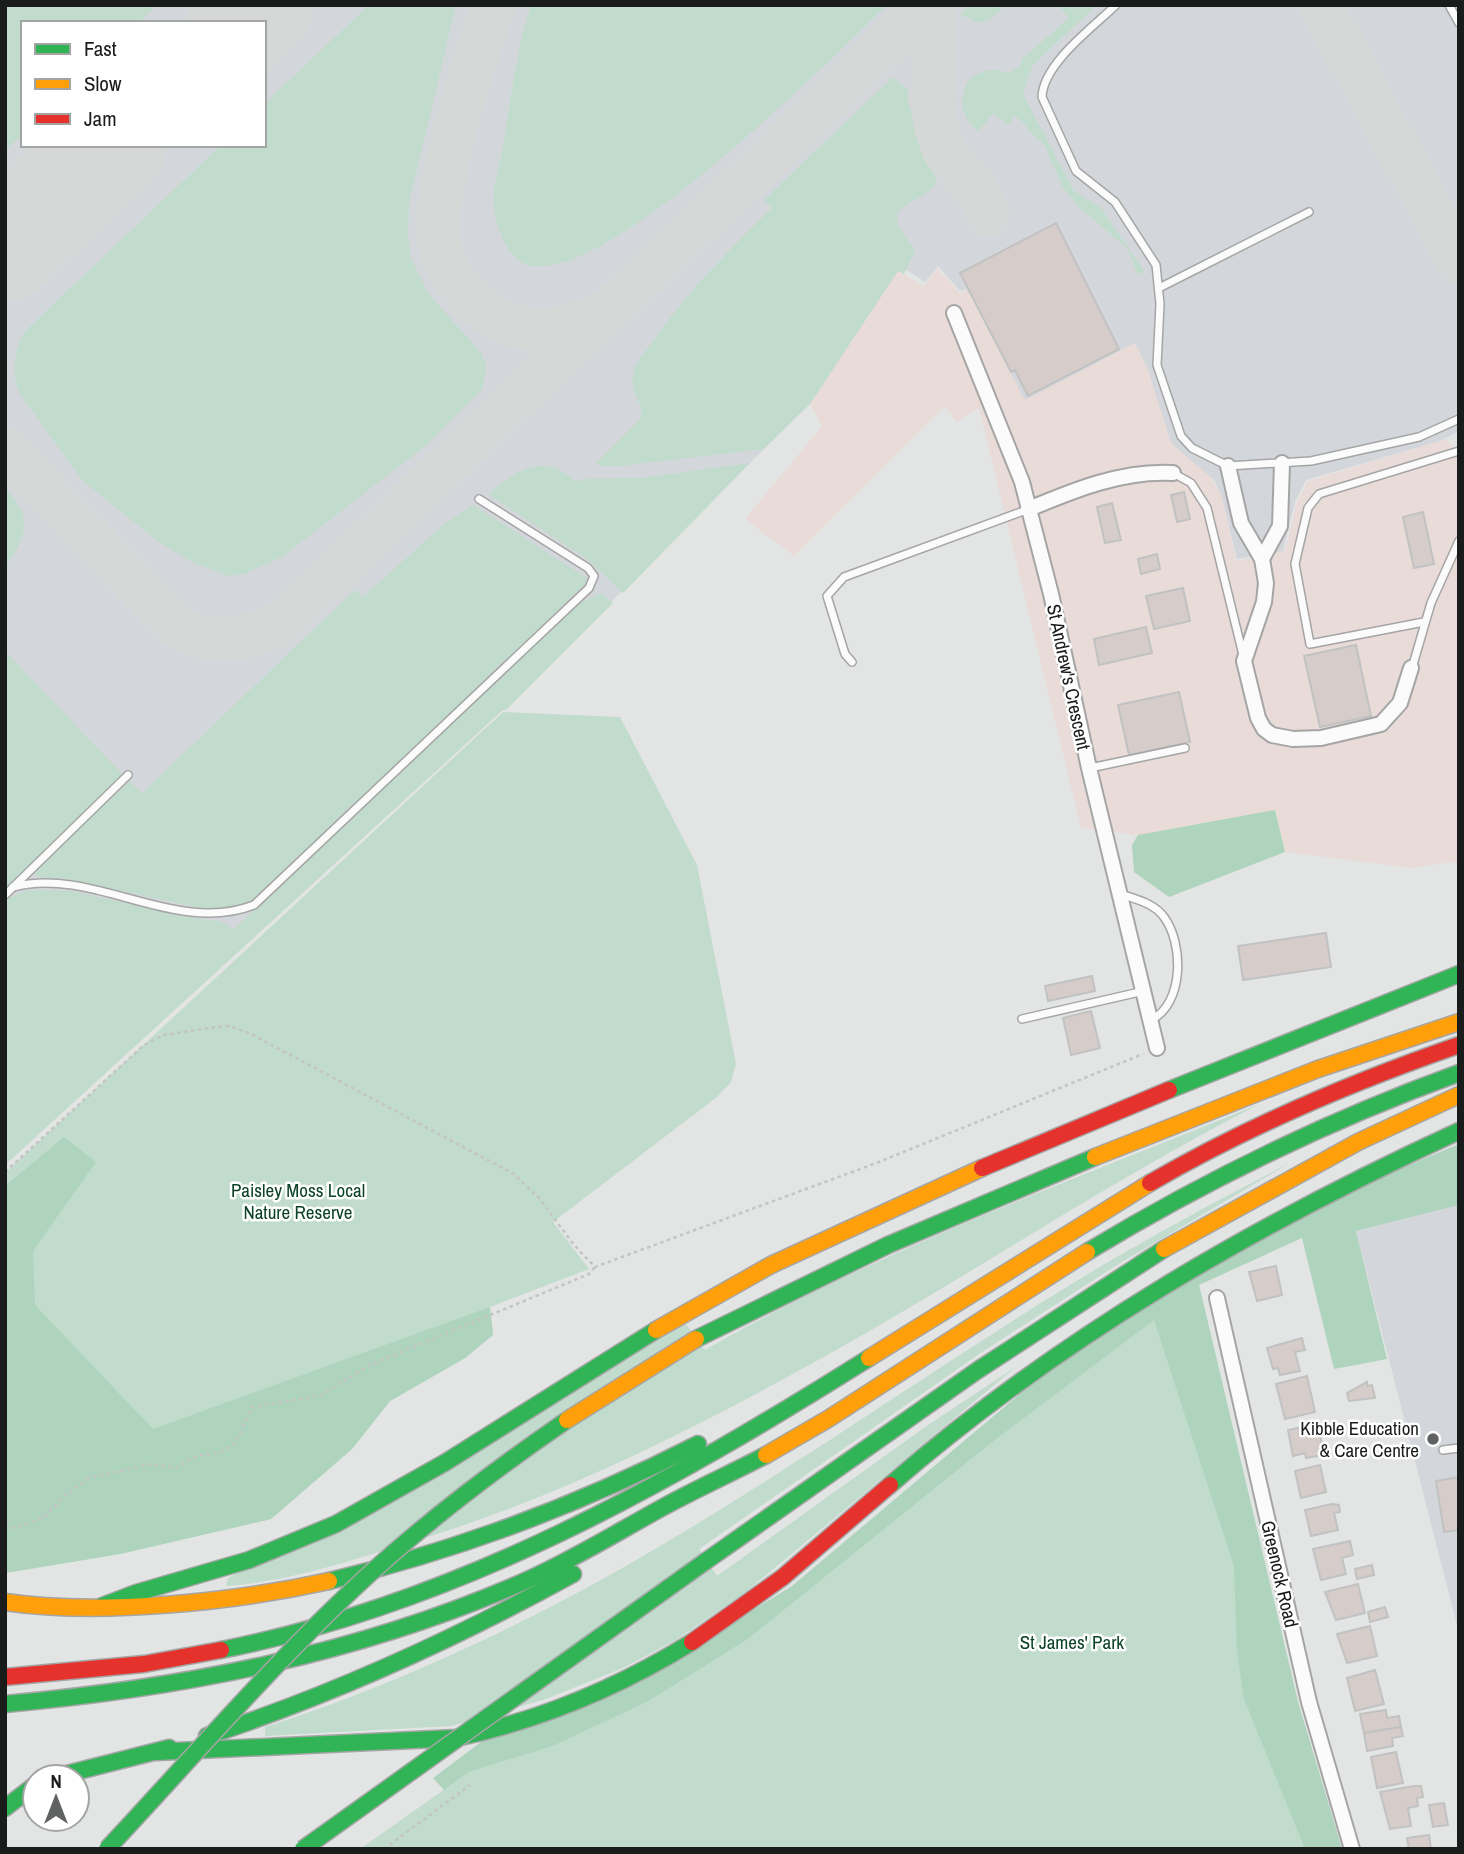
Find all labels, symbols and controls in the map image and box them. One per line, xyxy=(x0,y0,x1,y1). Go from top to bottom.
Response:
legend xyxy=(21,21,266,147)
text: Fast xyxy=(84,34,117,63)
text: Slow xyxy=(84,69,122,98)
text: Jam xyxy=(84,104,117,133)
street label: St Andrew's Crescent xyxy=(1041,602,1097,753)
park label: Paisley Moss Local Nature Reserve xyxy=(231,1177,365,1225)
place label: Kibble Education & Care Centre xyxy=(1300,1415,1419,1463)
marker: Kibble Education & Care Centre xyxy=(1425,1431,1441,1447)
street label: Greenock Road xyxy=(1255,1518,1305,1630)
park label: St James' Park xyxy=(1020,1629,1124,1655)
north arrow xyxy=(21,1763,91,1833)
text: N xyxy=(50,1768,62,1794)

